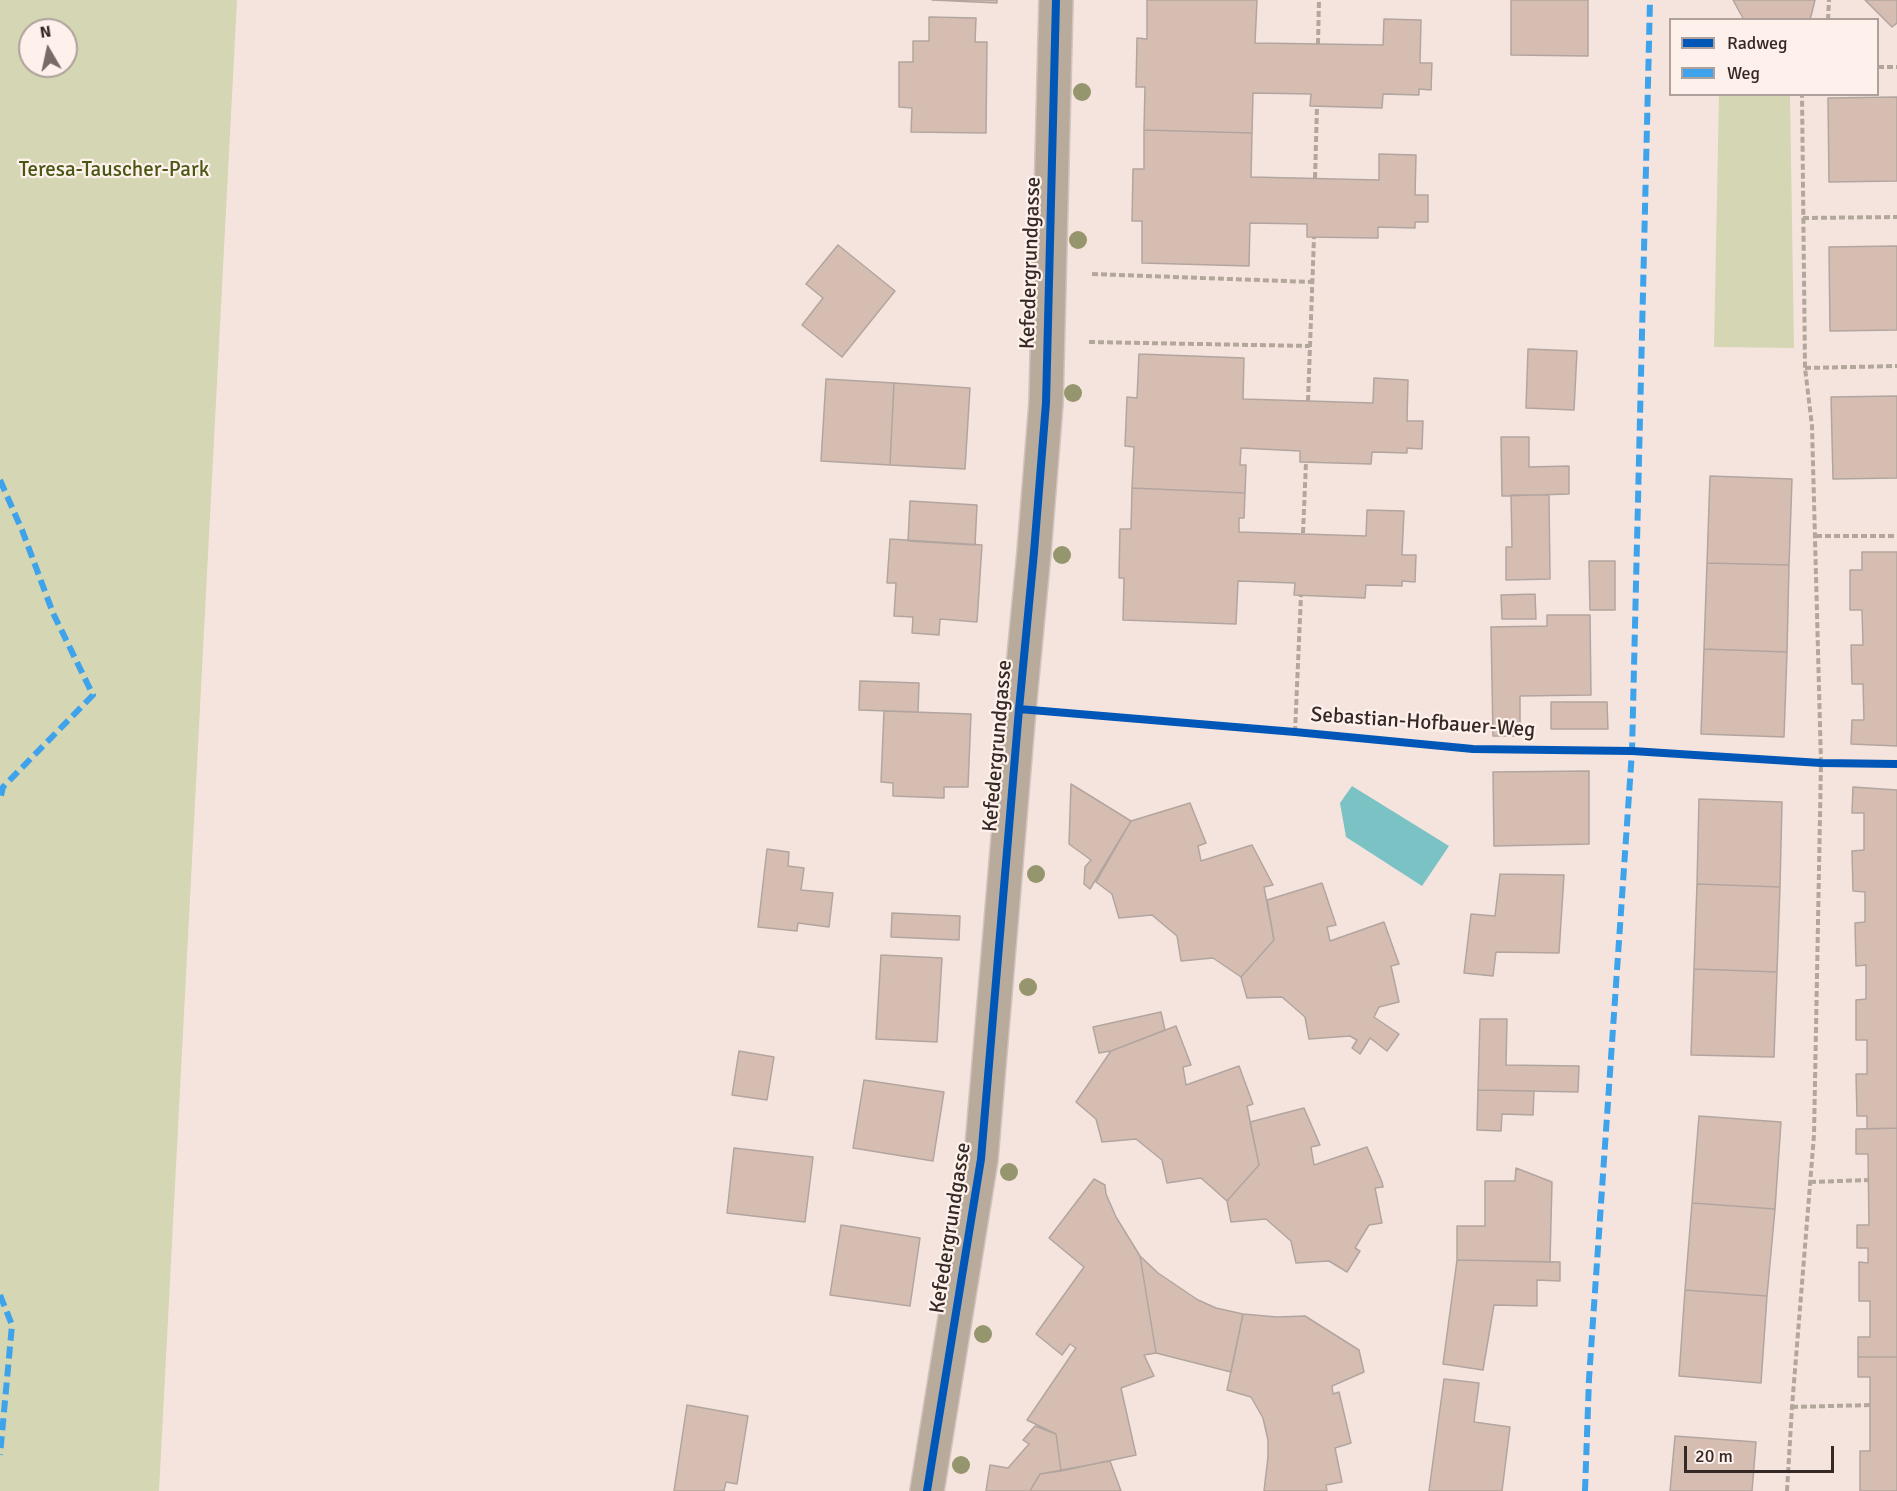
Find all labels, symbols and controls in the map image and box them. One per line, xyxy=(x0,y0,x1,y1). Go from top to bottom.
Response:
north arrow xyxy=(18,18,78,78)
legend xyxy=(1669,18,1879,96)
text: N xyxy=(38,21,53,43)
text: Radweg xyxy=(1727,32,1788,54)
text: Weg xyxy=(1727,62,1760,84)
park label: Teresa-Tauscher-Park xyxy=(19,157,209,183)
street label: Kefedergrundgasse xyxy=(1015,176,1047,350)
street label: Kefedergrundgasse xyxy=(978,659,1018,833)
street label: Sebastian-Hofbauer-Weg xyxy=(1310,703,1536,743)
street label: Kefedergrundgasse xyxy=(925,1141,977,1315)
scale bar xyxy=(1687,1434,1837,1472)
text: 20 m xyxy=(1695,1445,1733,1467)

